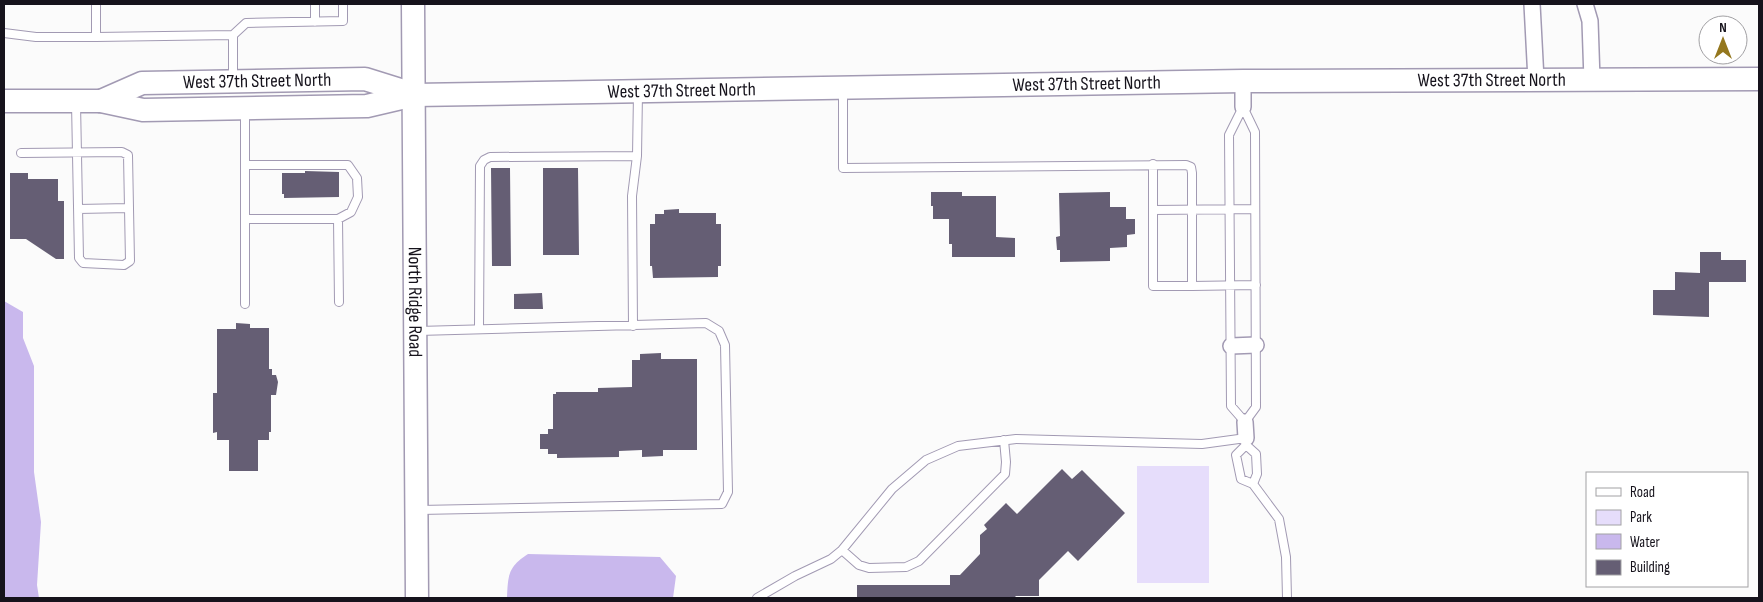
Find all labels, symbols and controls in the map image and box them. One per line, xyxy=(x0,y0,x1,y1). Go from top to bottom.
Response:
north arrow xyxy=(1698,15,1748,65)
text: N xyxy=(1719,19,1727,36)
street label: West 37th Street North xyxy=(183,68,332,94)
street label: West 37th Street North xyxy=(1417,68,1566,92)
street label: West 37th Street North xyxy=(1012,71,1161,96)
street label: West 37th Street North xyxy=(607,78,756,103)
street label: North Ridge Road xyxy=(403,247,427,357)
legend xyxy=(1586,472,1748,587)
text: Road xyxy=(1630,483,1655,502)
text: Park xyxy=(1630,508,1652,527)
text: Water xyxy=(1630,533,1661,552)
text: Building xyxy=(1630,558,1670,577)

